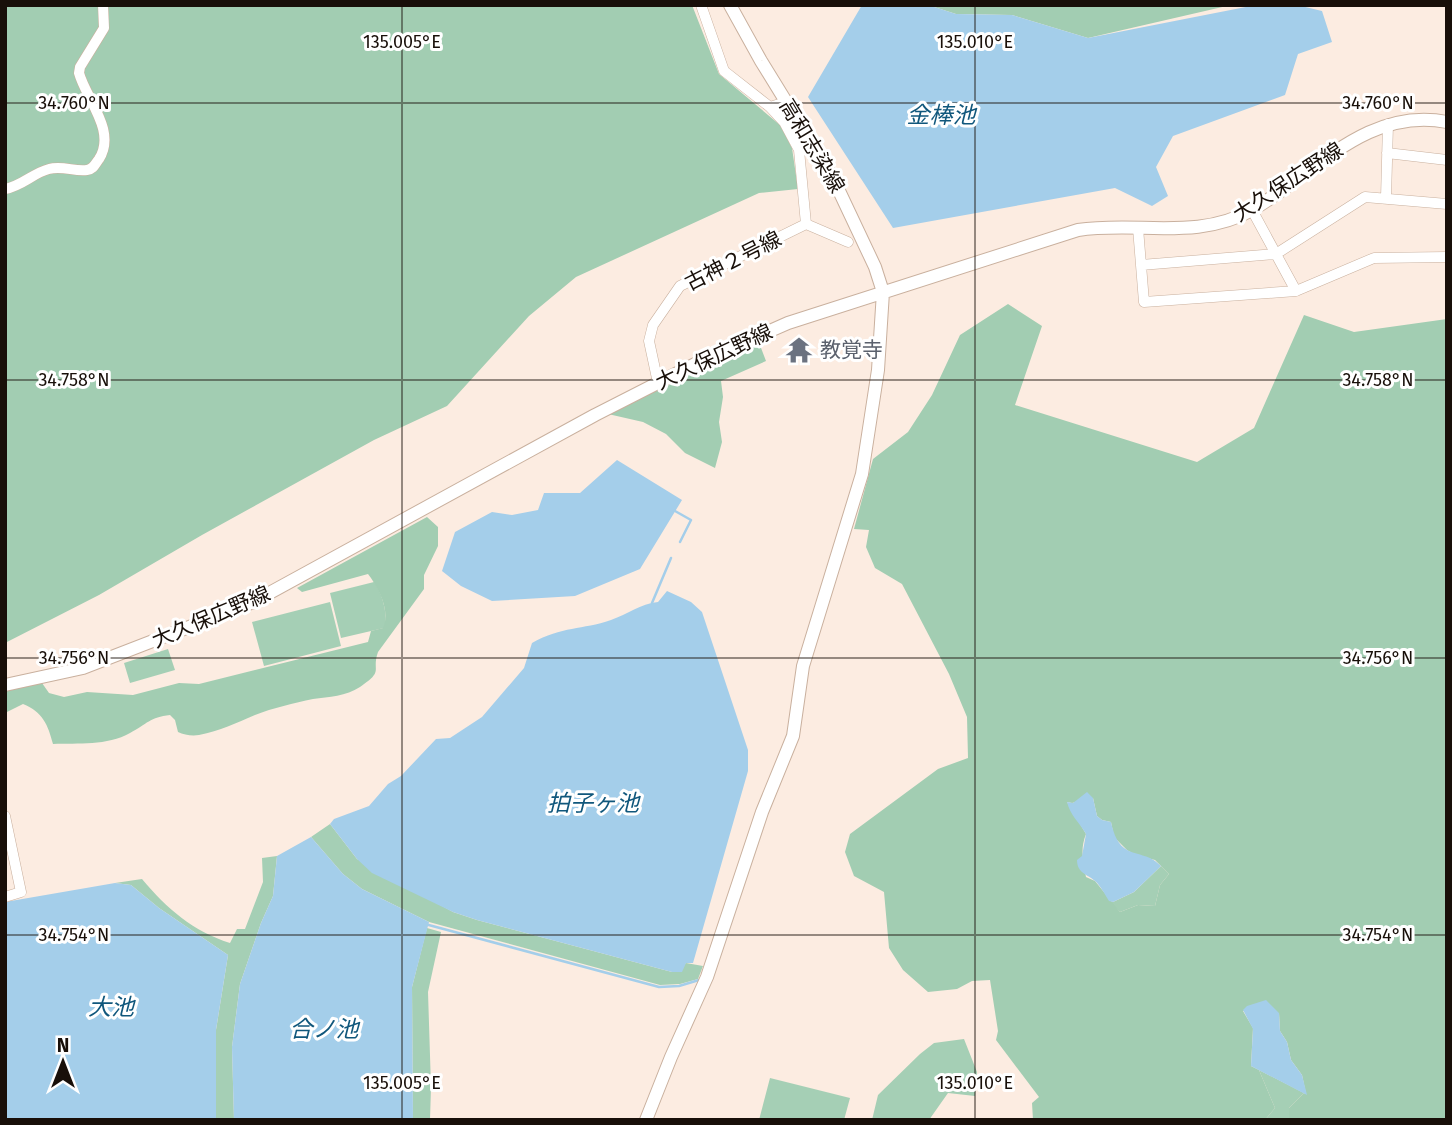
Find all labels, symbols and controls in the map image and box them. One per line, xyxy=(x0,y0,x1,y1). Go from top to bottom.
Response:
text: 135.005°E xyxy=(363,31,441,53)
text: 135.010°E xyxy=(937,31,1013,53)
text: 34.760°N xyxy=(38,92,110,114)
text: 34.760°N xyxy=(1342,92,1414,114)
street label: 高和志染線 xyxy=(774,94,850,198)
water label: 金棒池 xyxy=(907,101,978,129)
street label: 大久保広野線 xyxy=(1228,137,1348,227)
street label: 古神２号線 xyxy=(680,226,786,296)
street label: 大久保広野線 xyxy=(651,319,777,395)
temple icon: 教覚寺 xyxy=(784,335,814,365)
place label: 教覚寺 xyxy=(820,337,883,363)
text: 34.758°N xyxy=(38,369,110,391)
text: 34.758°N xyxy=(1342,369,1414,391)
street label: 大久保広野線 xyxy=(148,580,274,654)
text: 34.756°N xyxy=(39,647,109,669)
text: 34.756°N xyxy=(1343,647,1413,669)
water label: 拍子ヶ池 xyxy=(547,789,641,817)
text: 34.754°N xyxy=(39,924,109,946)
text: 34.754°N xyxy=(1343,924,1413,946)
water label: 大池 xyxy=(88,993,136,1021)
water label: 合ノ池 xyxy=(290,1015,361,1043)
north arrow xyxy=(28,1027,98,1097)
text: N xyxy=(57,1034,69,1057)
text: 135.005°E xyxy=(363,1072,441,1094)
text: 135.010°E xyxy=(937,1072,1013,1094)

